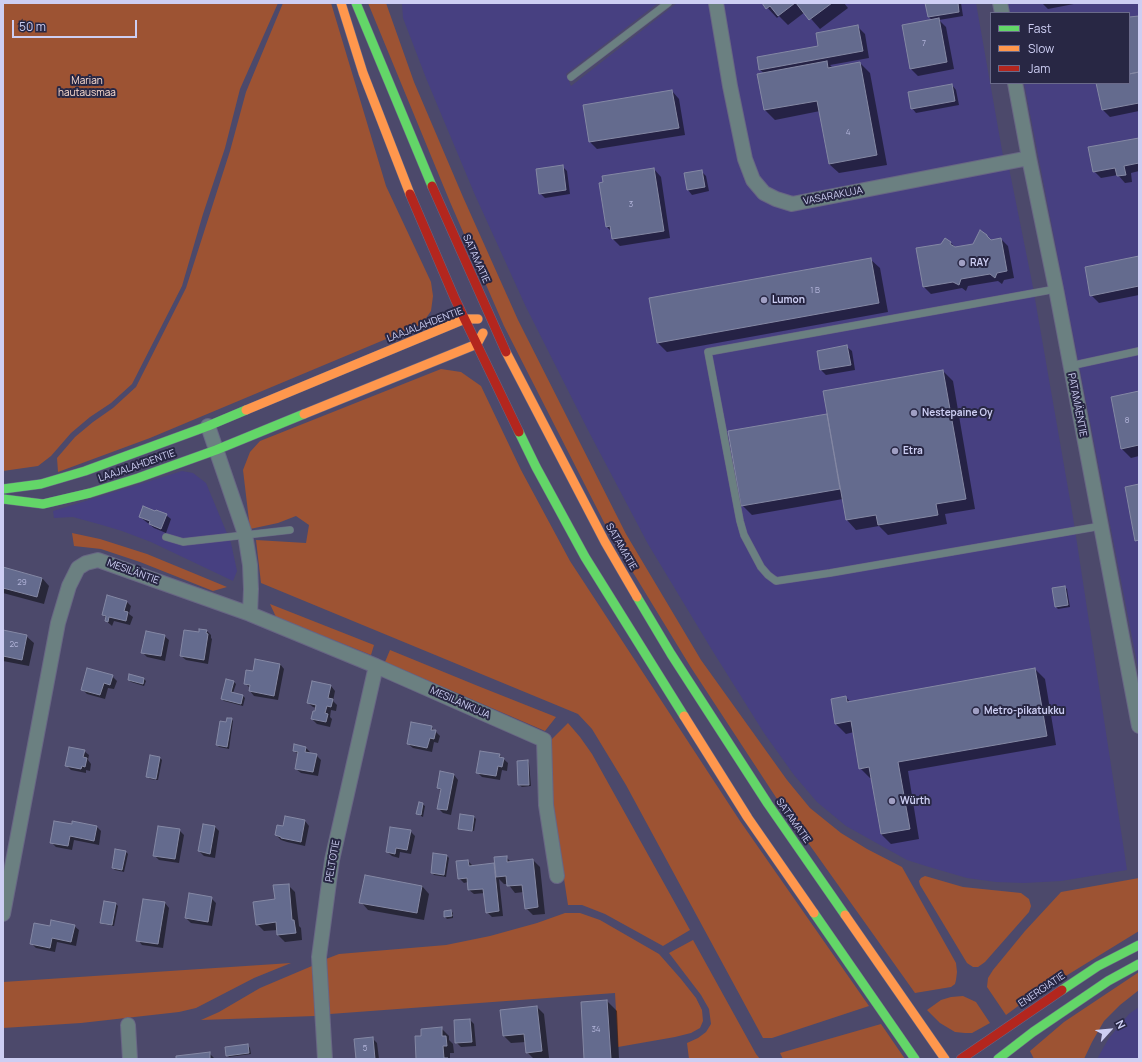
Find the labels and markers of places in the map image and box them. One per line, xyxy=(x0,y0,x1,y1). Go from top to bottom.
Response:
place label: RAY xyxy=(970,257,989,269)
marker: RAY xyxy=(957,258,967,268)
place label: Lumon xyxy=(772,294,805,306)
marker: Lumon xyxy=(759,295,769,305)
place label: Nestepaine Oy xyxy=(922,407,993,419)
marker: Nestepaine Oy xyxy=(909,408,919,418)
place label: Etra xyxy=(903,445,923,457)
marker: Etra xyxy=(890,446,900,456)
place label: Metro-pikatukku xyxy=(984,705,1065,717)
marker: Metro-pikatukku xyxy=(971,706,981,716)
place label: Würth xyxy=(900,795,930,807)
marker: Würth xyxy=(887,796,897,806)

